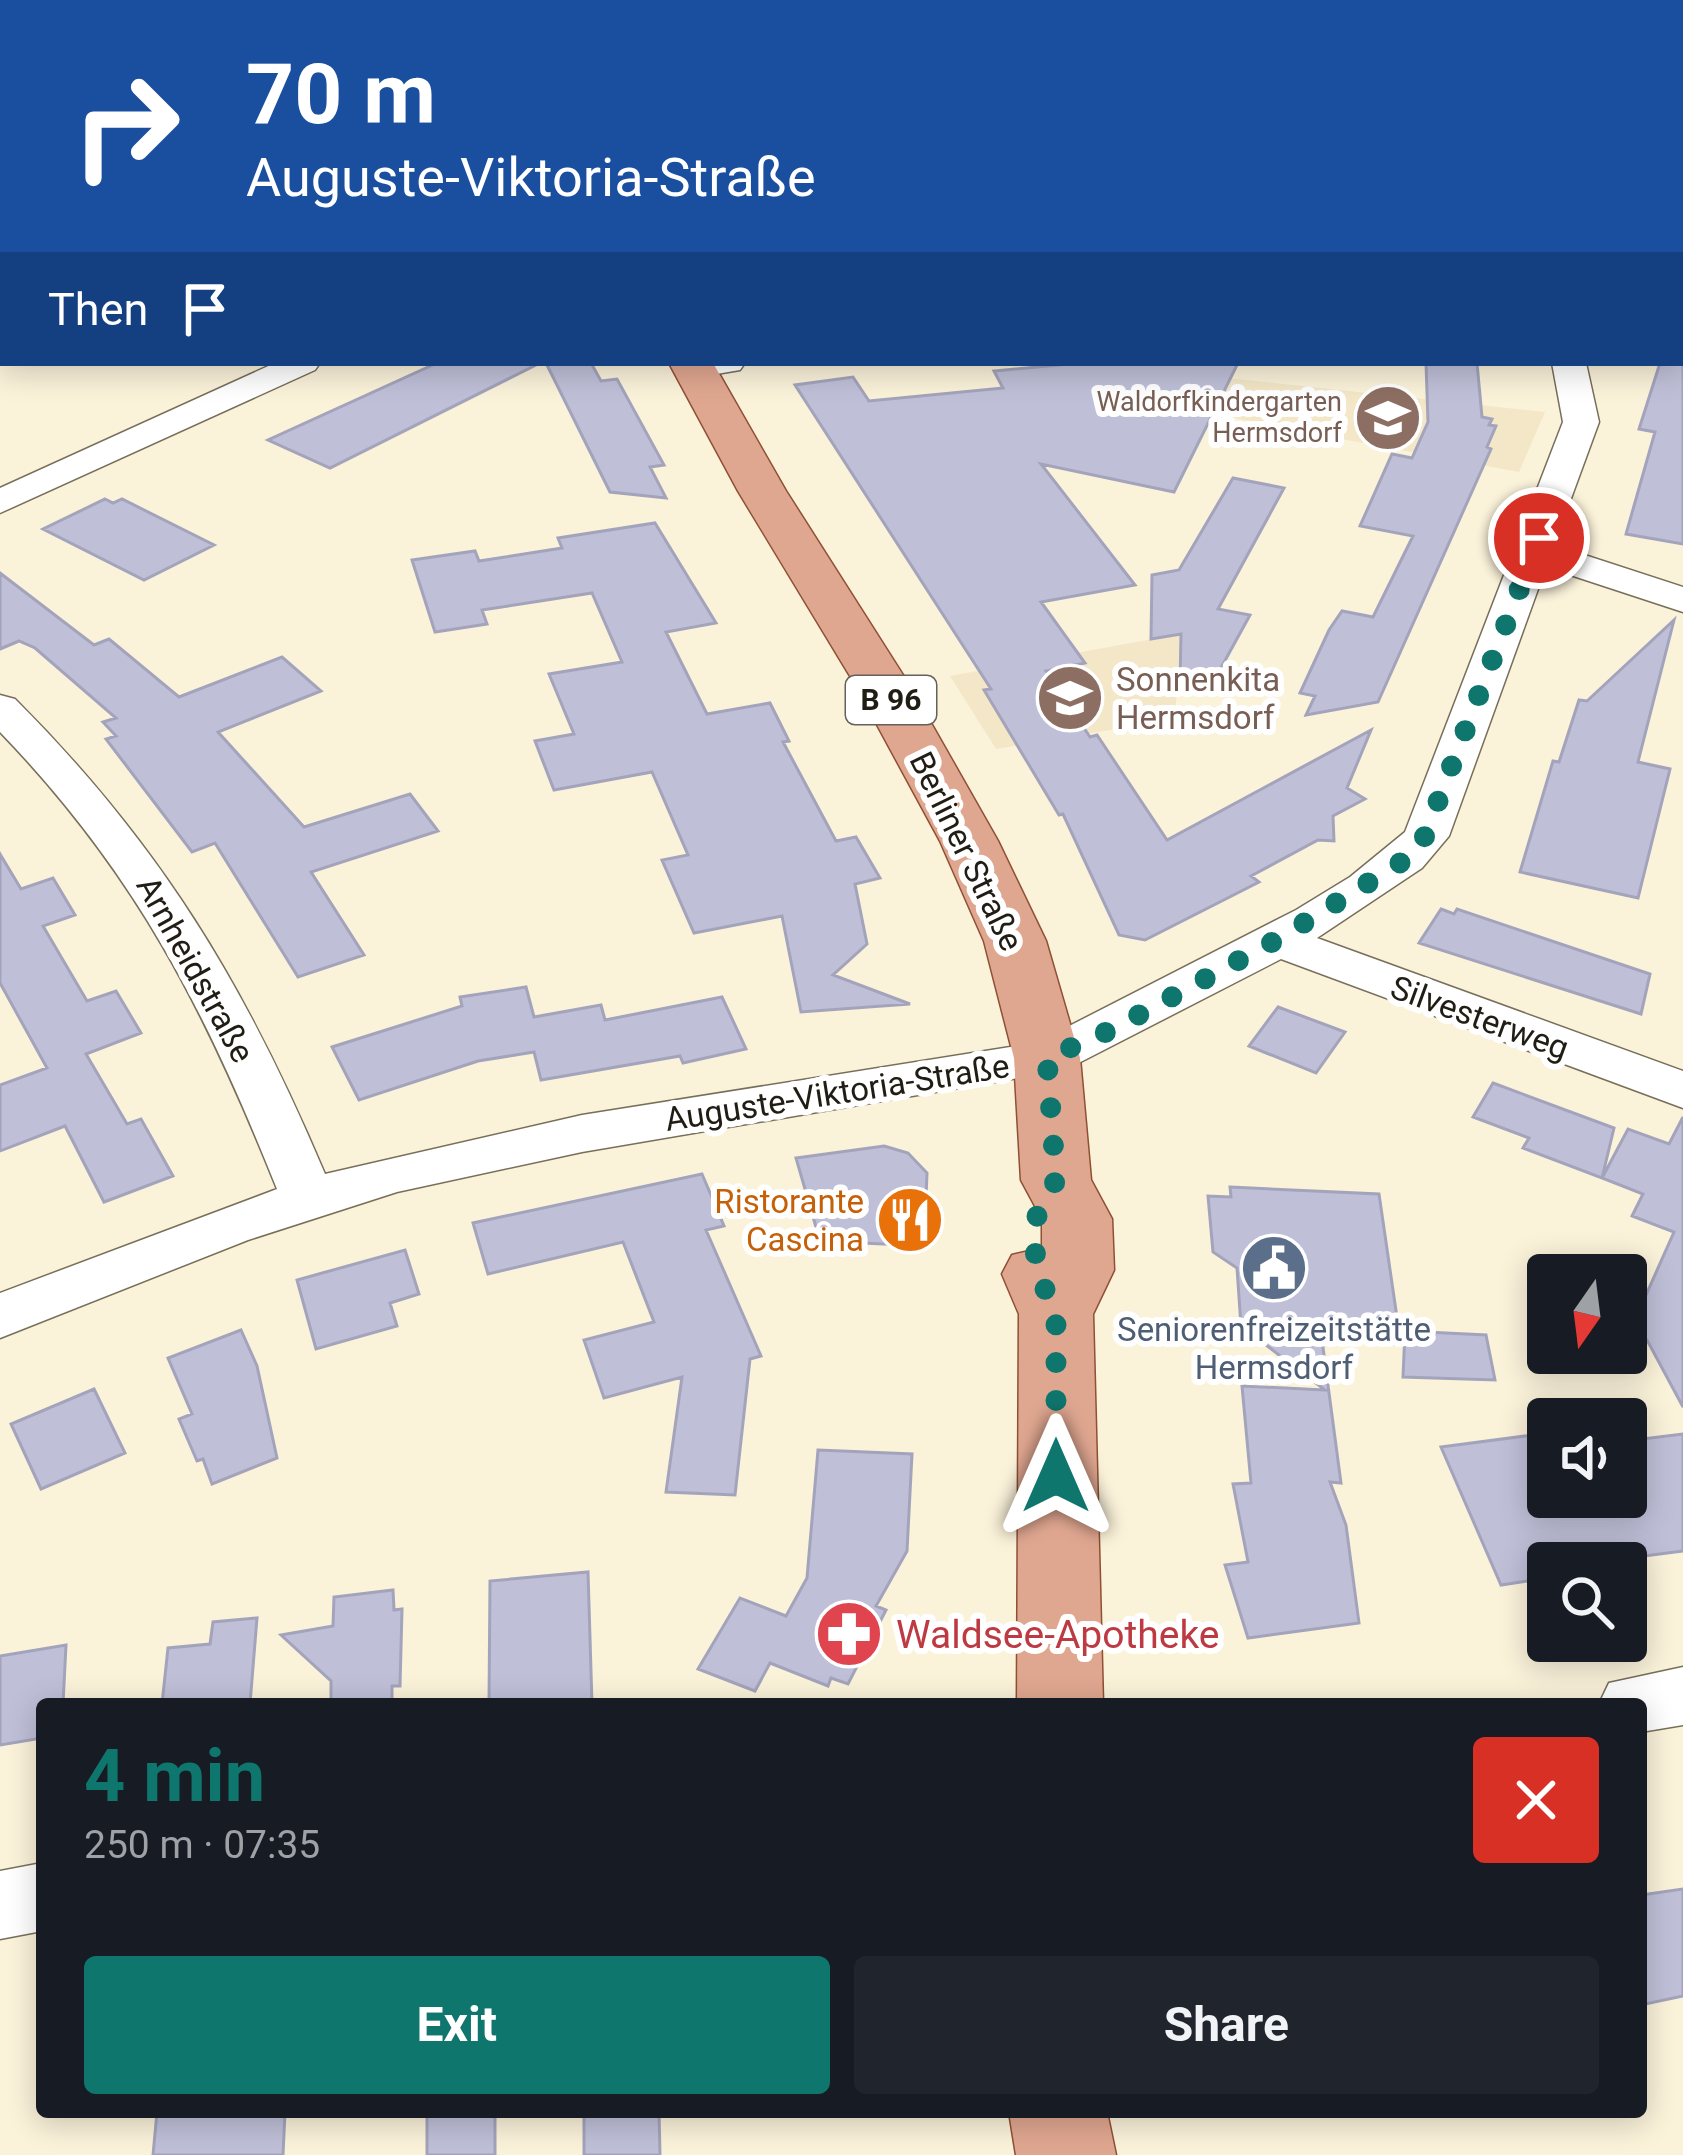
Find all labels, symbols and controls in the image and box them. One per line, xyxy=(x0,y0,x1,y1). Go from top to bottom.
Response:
text: 70 m xyxy=(246,45,436,144)
icon: right xyxy=(48,48,204,204)
text: Auguste-Viktoria-Straße xyxy=(246,146,816,209)
icon: arrive xyxy=(172,276,238,342)
text: Then xyxy=(48,283,148,336)
school or university icon: Waldorfkindergarten Hermsdorf xyxy=(1353,383,1423,453)
place label: Waldorfkindergarten Hermsdorf xyxy=(1097,386,1343,449)
pin xyxy=(1488,487,1590,589)
icon: arrive xyxy=(1506,505,1572,571)
place label: Sonnenkita Hermsdorf xyxy=(1116,660,1280,737)
school or university icon: Sonnenkita Hermsdorf xyxy=(1035,663,1105,733)
road number: B 96 xyxy=(846,676,936,724)
street label: Berliner Straße xyxy=(902,745,1032,957)
street label: Arnheidstraße xyxy=(128,869,263,1069)
street label: Silvesterweg xyxy=(1386,967,1574,1068)
street label: Auguste-Viktoria-Straße xyxy=(662,1046,1012,1139)
place label: Ristorante Cascina xyxy=(714,1182,864,1259)
restaurant icon: Ristorante Cascina xyxy=(875,1185,945,1255)
public building icon: Seniorenfreizeitstätte Hermsdorf xyxy=(1239,1233,1309,1303)
north arrow xyxy=(1527,1254,1647,1374)
map controls xyxy=(1527,1254,1647,1662)
place label: Seniorenfreizeitstätte Hermsdorf xyxy=(1117,1310,1431,1387)
button: sound xyxy=(1527,1398,1647,1518)
position arrow xyxy=(993,1413,1119,1539)
button: search xyxy=(1527,1542,1647,1662)
pharmacy icon: Waldsee-Apotheke xyxy=(814,1599,884,1669)
place label: Waldsee-Apotheke xyxy=(896,1612,1220,1658)
text: 4 min xyxy=(84,1734,265,1819)
button: close xyxy=(1473,1737,1599,1863)
text: 250 m · 07:35 xyxy=(84,1822,320,1868)
button: Exit xyxy=(84,1956,830,2094)
button: Share xyxy=(854,1956,1599,2094)

